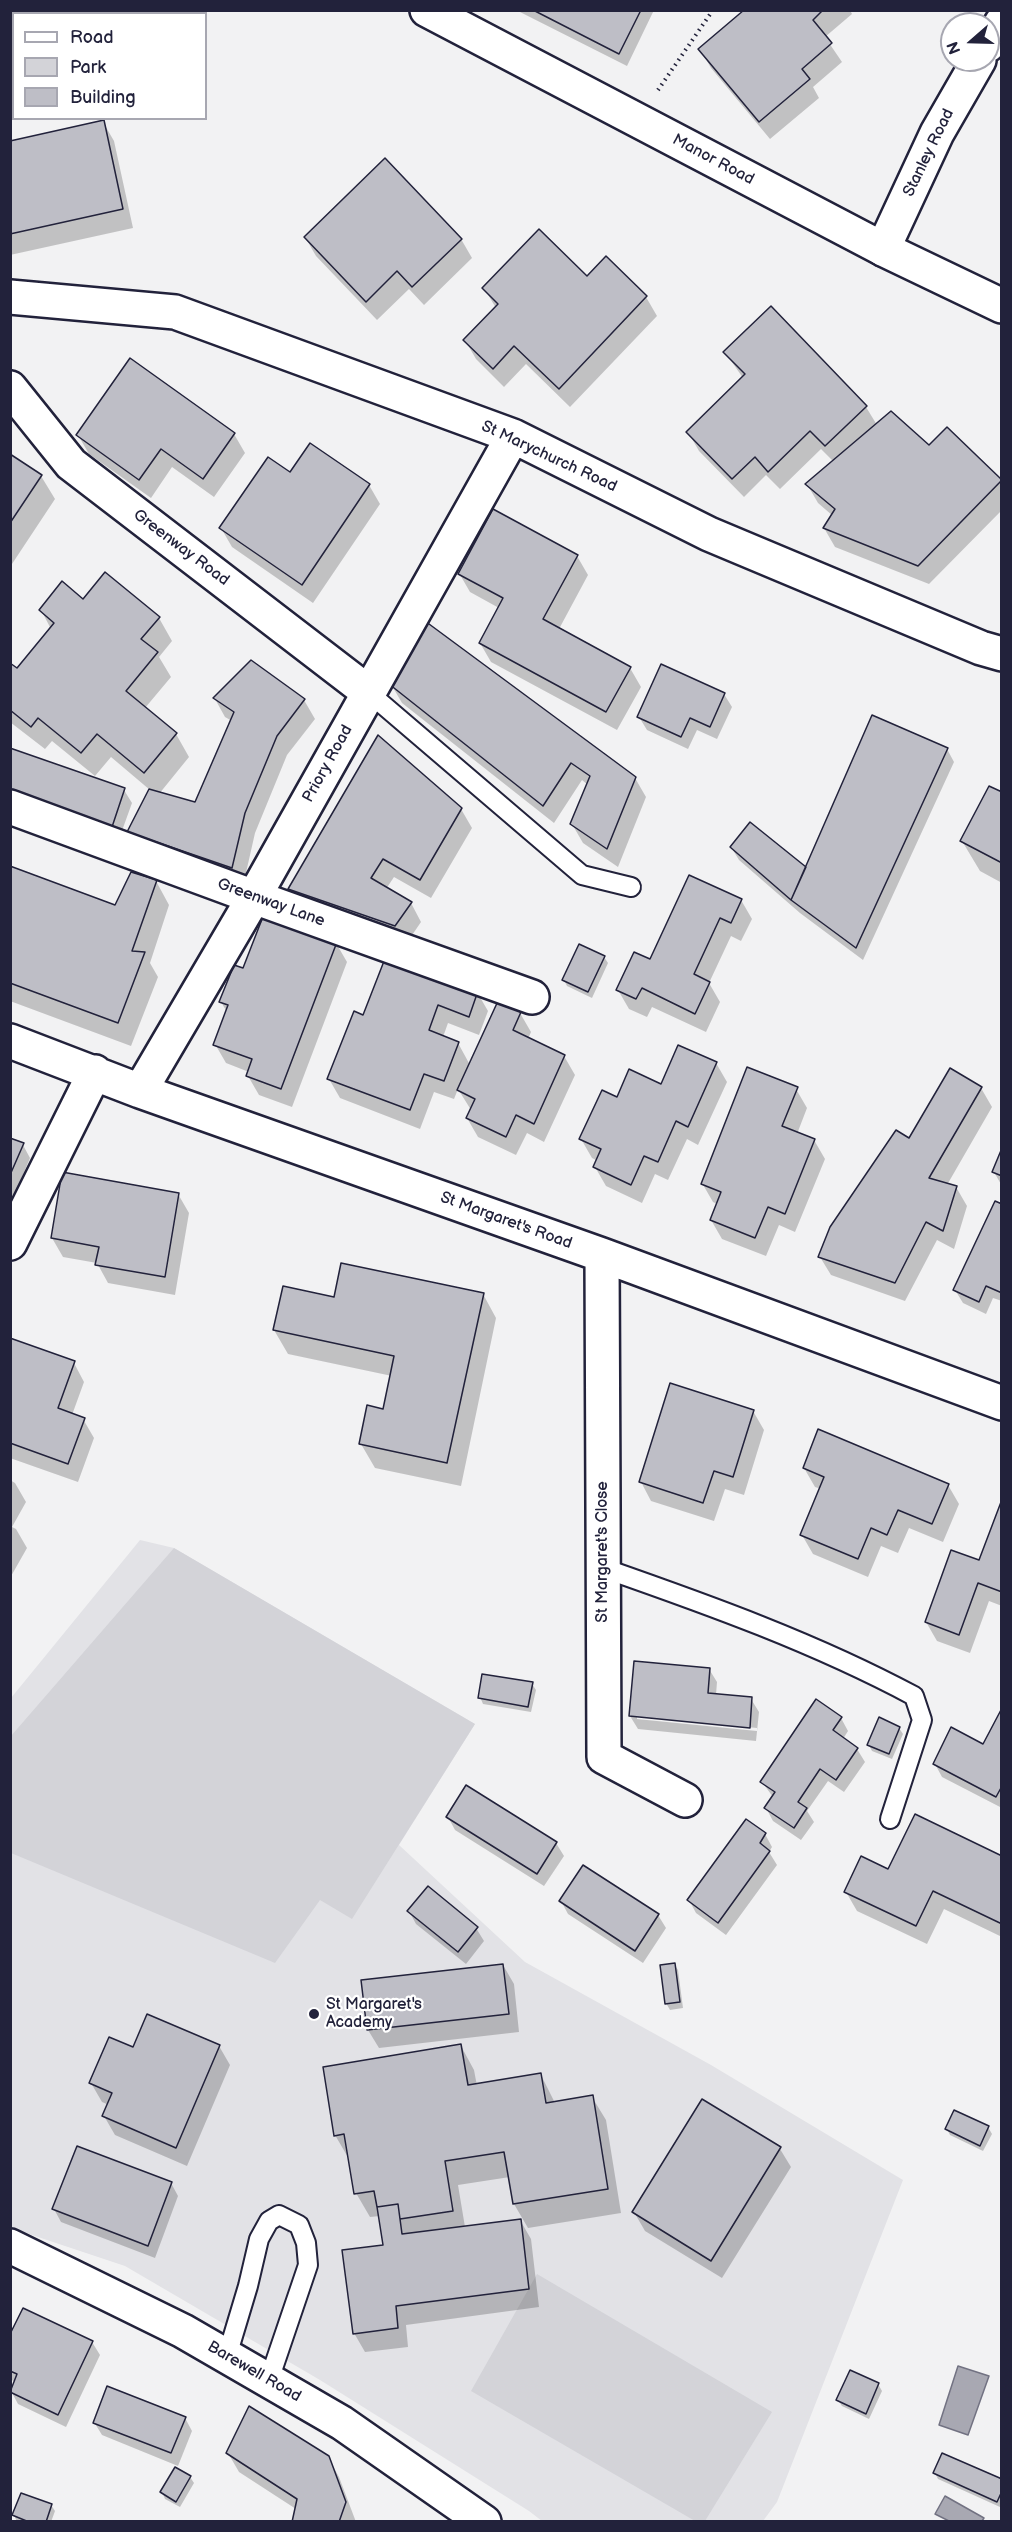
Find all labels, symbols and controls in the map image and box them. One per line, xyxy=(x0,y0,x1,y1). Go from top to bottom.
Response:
legend xyxy=(12,12,207,120)
north arrow xyxy=(940,12,1000,72)
text: Road xyxy=(70,27,114,48)
text: N xyxy=(944,39,965,57)
text: Park xyxy=(70,57,106,78)
text: Building xyxy=(70,87,136,108)
street label: Stanley Road xyxy=(900,106,958,200)
street label: Manor Road xyxy=(669,130,757,190)
street label: St Marychurch Road xyxy=(478,417,620,497)
street label: Greenway Road xyxy=(129,506,233,590)
street label: Priory Road xyxy=(299,722,357,806)
street label: Greenway Lane xyxy=(215,875,327,931)
street label: St Margaret's Road xyxy=(437,1188,575,1254)
street label: St Margaret's Close xyxy=(593,1481,613,1623)
place label: St Margaret's Academy xyxy=(326,1995,422,2033)
marker: St Margaret's Academy xyxy=(307,2007,321,2021)
street label: Barewell Road xyxy=(204,2337,304,2407)

